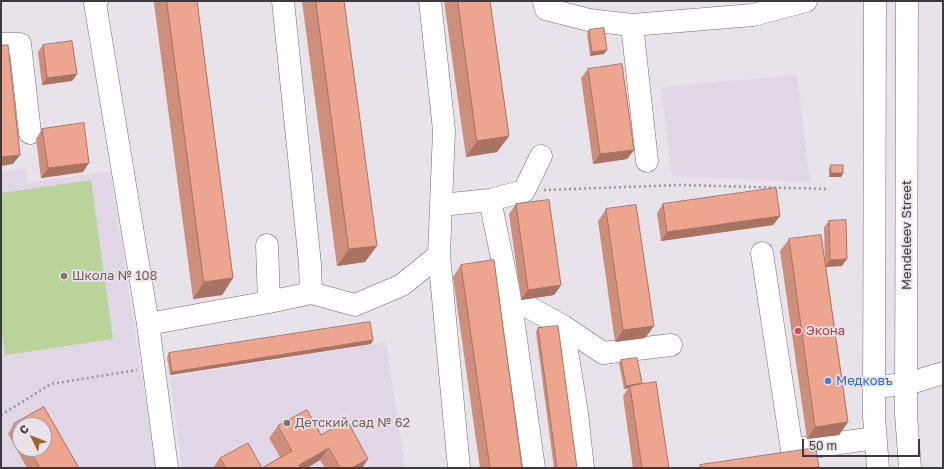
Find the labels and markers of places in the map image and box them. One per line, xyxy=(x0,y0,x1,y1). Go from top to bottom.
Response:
place label: Школа № 108 xyxy=(72,268,157,284)
marker: Школа № 108 xyxy=(59,271,69,281)
place label: Экона xyxy=(806,323,845,339)
marker: Экона xyxy=(793,326,803,336)
place label: Медковъ xyxy=(836,373,893,389)
marker: Медковъ xyxy=(823,376,833,386)
place label: Детский сад № 62 xyxy=(295,415,410,431)
marker: Детский сад № 62 xyxy=(282,418,292,428)

